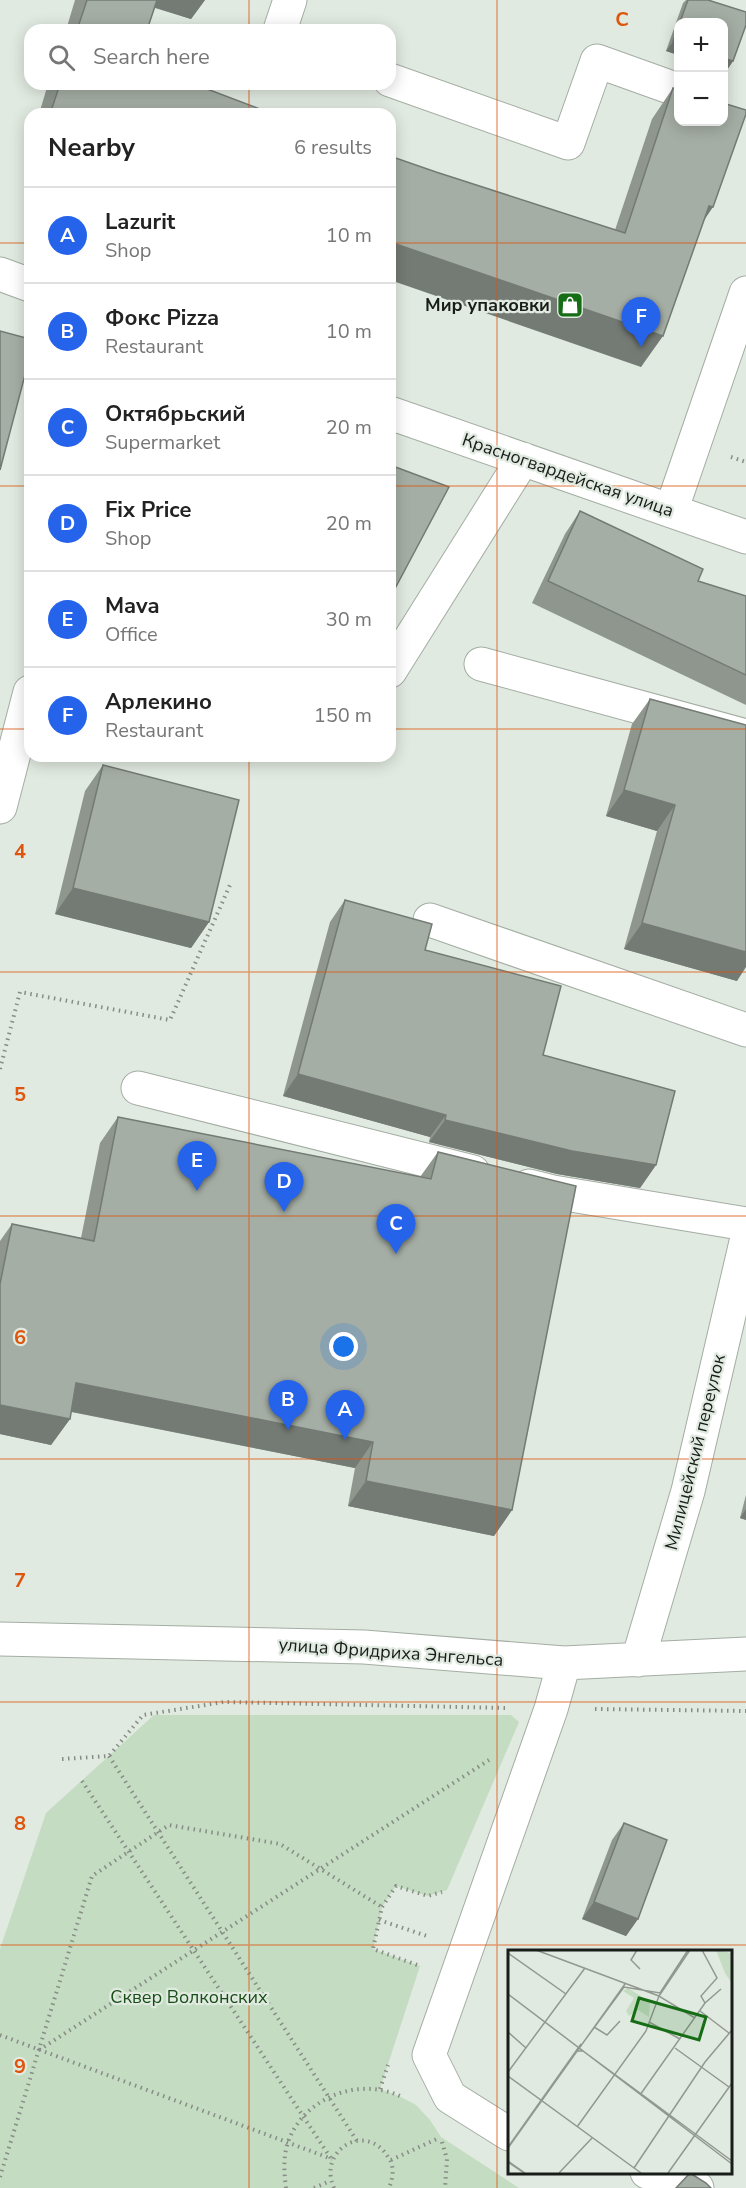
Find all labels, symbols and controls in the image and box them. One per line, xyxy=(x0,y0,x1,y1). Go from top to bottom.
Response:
text: C xyxy=(615,6,629,33)
map controls xyxy=(674,18,728,126)
button: + xyxy=(674,18,728,72)
search box xyxy=(24,24,396,90)
icon: search xyxy=(45,41,78,74)
text: Search here xyxy=(93,42,210,72)
button: − xyxy=(674,72,728,126)
text: Nearby xyxy=(48,130,135,165)
text: 6 results xyxy=(294,134,372,161)
text: Lazurit xyxy=(105,207,175,237)
text: A xyxy=(60,222,75,249)
text: 10 m xyxy=(326,222,372,249)
text: Shop xyxy=(105,237,151,264)
shop icon: Мир упаковки xyxy=(555,290,585,320)
place label: Мир упаковки xyxy=(425,293,550,317)
pin: F xyxy=(622,298,660,347)
text: Фокс Pizza xyxy=(105,303,219,333)
text: B xyxy=(61,318,74,345)
text: 10 m xyxy=(326,318,372,345)
text: Restaurant xyxy=(105,333,203,360)
text: Октябрьский xyxy=(105,399,246,429)
text: C xyxy=(61,414,74,441)
text: 20 m xyxy=(326,414,372,441)
street label: Красногвардейская улица xyxy=(459,427,677,523)
text: Supermarket xyxy=(105,429,220,456)
text: Fix Price xyxy=(105,495,191,525)
text: D xyxy=(60,510,75,537)
text: 20 m xyxy=(326,510,372,537)
text: Shop xyxy=(105,525,151,552)
text: Mava xyxy=(105,591,159,621)
text: E xyxy=(62,606,73,633)
text: 30 m xyxy=(326,606,372,633)
text: Office xyxy=(105,621,158,648)
text: Арлекино xyxy=(105,687,212,717)
text: F xyxy=(62,702,73,729)
text: 150 m xyxy=(314,702,372,729)
text: Restaurant xyxy=(105,717,203,744)
text: 4 xyxy=(14,838,26,865)
text: 5 xyxy=(14,1081,26,1108)
pin: E xyxy=(178,1142,216,1191)
pin: D xyxy=(264,1162,304,1212)
pin: C xyxy=(376,1204,416,1254)
text: 6 xyxy=(14,1324,26,1351)
your location xyxy=(329,1332,358,1361)
street label: Милицейский переулок xyxy=(659,1351,731,1552)
pin: B xyxy=(268,1380,308,1430)
pin: A xyxy=(326,1390,364,1440)
text: 7 xyxy=(14,1567,26,1594)
street label: улица Фридриха Энгельса xyxy=(278,1632,504,1672)
text: 8 xyxy=(14,1810,26,1837)
inset map xyxy=(508,1950,731,2173)
park label: Сквер Волконских xyxy=(110,1985,268,2009)
text: 9 xyxy=(14,2053,26,2080)

